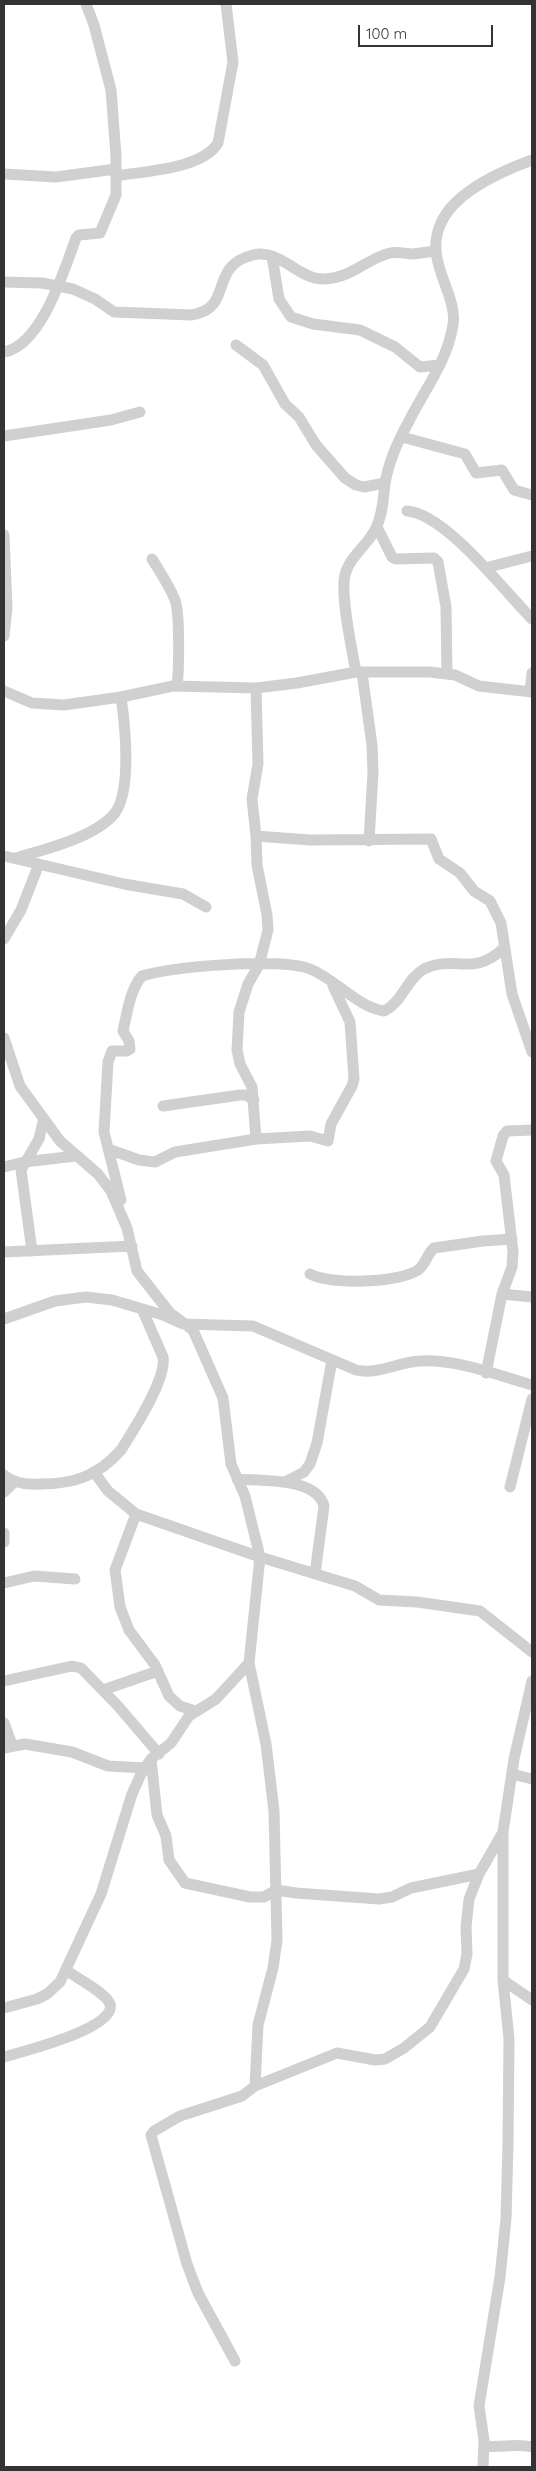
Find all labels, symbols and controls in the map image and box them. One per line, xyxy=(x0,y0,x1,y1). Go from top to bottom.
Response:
scale bar xyxy=(361,15,496,47)
text: 100 m xyxy=(366,24,407,43)

